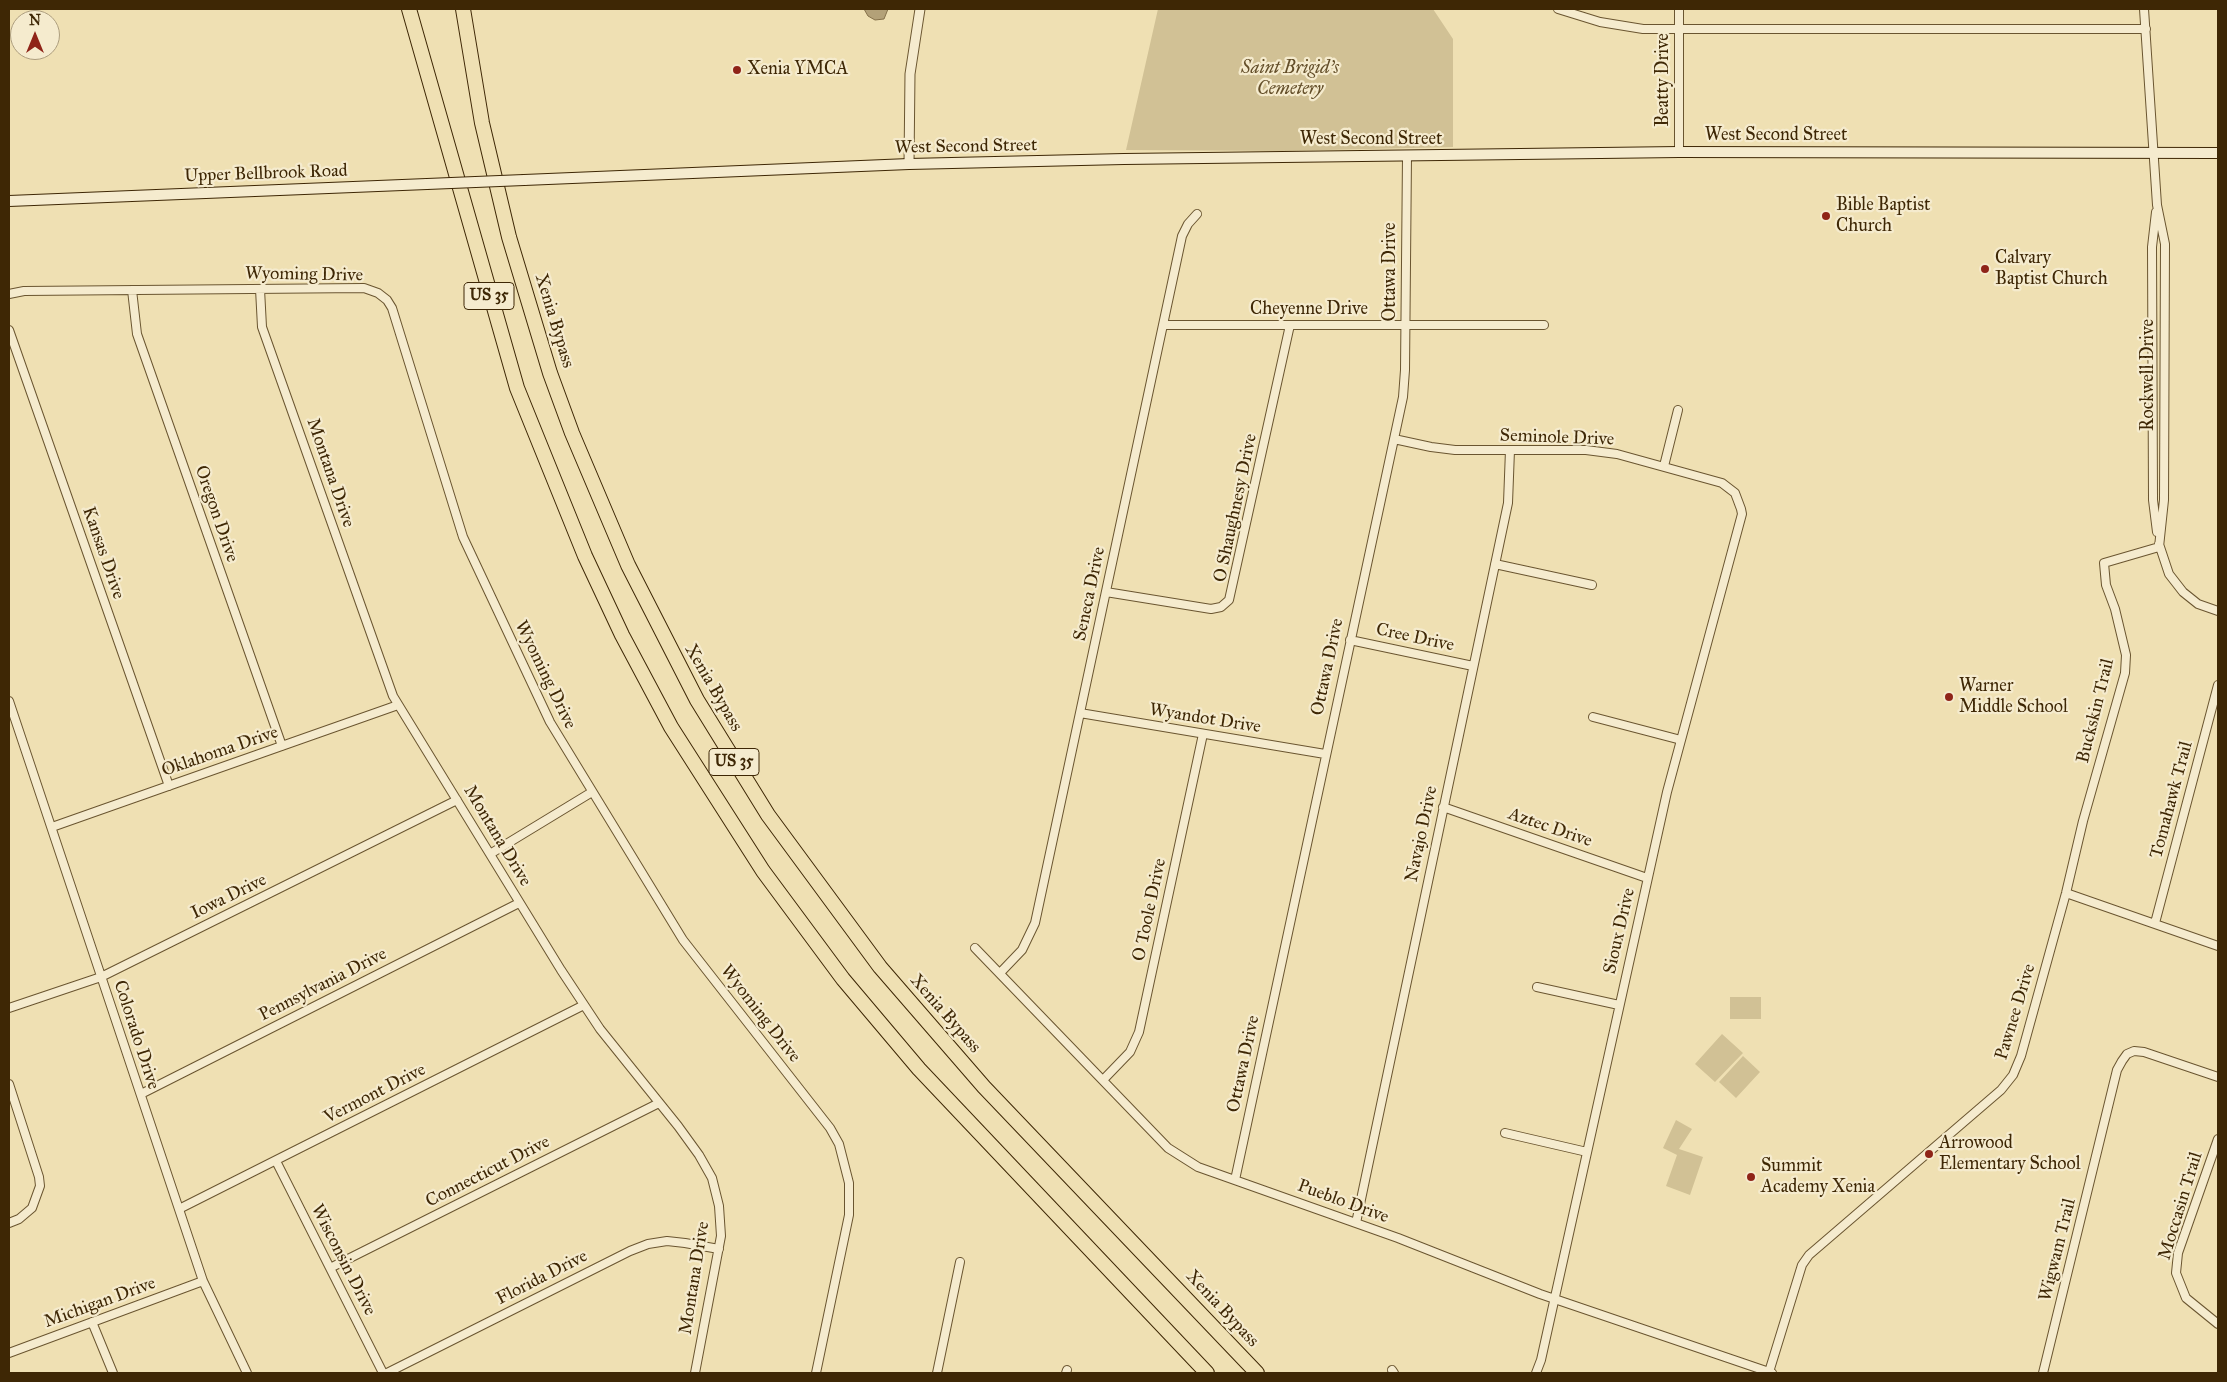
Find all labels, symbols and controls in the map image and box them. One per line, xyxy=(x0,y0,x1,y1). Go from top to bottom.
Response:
north arrow xyxy=(10,10,60,60)
text: N xyxy=(29,12,41,29)
street label: Beatty Drive xyxy=(1653,33,1675,127)
park label: Saint Brigid’s Cemetery xyxy=(1241,58,1339,100)
place label: Xenia YMCA xyxy=(747,59,848,81)
marker: Xenia YMCA xyxy=(731,64,743,76)
street label: West Second Street xyxy=(1705,125,1847,147)
street label: West Second Street xyxy=(1300,129,1442,151)
street label: West Second Street xyxy=(894,135,1038,159)
street label: Upper Bellbrook Road xyxy=(184,160,348,188)
place label: Bible Baptist Church xyxy=(1836,195,1930,238)
marker: Bible Baptist Church xyxy=(1820,210,1832,222)
street label: Ottawa Drive xyxy=(1380,223,1402,321)
place label: Calvary Baptist Church xyxy=(1995,248,2108,290)
street label: Wyoming Drive xyxy=(245,263,363,287)
marker: Calvary Baptist Church xyxy=(1979,263,1991,275)
street label: Xenia Bypass xyxy=(529,271,579,371)
road number: US 35 xyxy=(464,282,514,310)
street label: Cheyenne Drive xyxy=(1250,299,1368,321)
street label: Rockwell Drive xyxy=(2138,319,2160,431)
street label: Montana Drive xyxy=(301,416,359,530)
street label: Seminole Drive xyxy=(1499,425,1615,451)
street label: O Shaughnesy Drive xyxy=(1210,432,1262,584)
street label: Oregon Drive xyxy=(189,463,243,565)
street label: Kansas Drive xyxy=(77,504,129,602)
street label: Seneca Drive xyxy=(1069,545,1111,643)
street label: Ottawa Drive xyxy=(1307,616,1349,718)
street label: Wyoming Drive xyxy=(509,617,581,733)
street label: Cree Drive xyxy=(1374,619,1456,657)
street label: Xenia Bypass xyxy=(679,641,747,735)
street label: Buckskin Trail xyxy=(2073,657,2119,765)
place label: Warner Middle School xyxy=(1959,676,2068,719)
marker: Warner Middle School xyxy=(1943,691,1955,703)
street label: Wyandot Drive xyxy=(1148,700,1262,738)
street label: Oklahoma Drive xyxy=(159,722,281,782)
street label: Tomahawk Trail xyxy=(2146,739,2198,861)
road number: US 35 xyxy=(709,749,759,776)
street label: Montana Drive xyxy=(458,782,536,890)
street label: Navajo Drive xyxy=(1401,784,1443,884)
street label: Aztec Drive xyxy=(1505,804,1595,852)
street label: O Toole Drive xyxy=(1129,857,1171,963)
street label: Iowa Drive xyxy=(188,869,270,925)
street label: Sioux Drive xyxy=(1600,886,1640,976)
street label: Pennsylvania Drive xyxy=(256,944,390,1026)
street label: Wyoming Drive xyxy=(715,961,805,1067)
street label: Pawnee Drive xyxy=(1991,961,2041,1063)
street label: Xenia Bypass xyxy=(905,970,985,1058)
street label: Colorado Drive xyxy=(108,978,164,1092)
street label: Ottawa Drive xyxy=(1223,1013,1265,1115)
street label: Vermont Drive xyxy=(321,1059,429,1129)
street label: Connecticut Drive xyxy=(422,1131,554,1213)
place label: Arrowood Elementary School xyxy=(1939,1133,2081,1176)
marker: Arrowood Elementary School xyxy=(1923,1148,1935,1160)
street label: Moccasin Trail xyxy=(2154,1150,2208,1262)
place label: Summit Academy Xenia xyxy=(1761,1156,1875,1198)
marker: Summit Academy Xenia xyxy=(1745,1171,1757,1183)
street label: Pueblo Drive xyxy=(1294,1176,1392,1228)
street label: Wigwam Trail xyxy=(2035,1196,2081,1304)
street label: Wisconsin Drive xyxy=(306,1201,380,1319)
street label: Montana Drive xyxy=(675,1220,715,1336)
street label: Florida Drive xyxy=(493,1246,591,1310)
street label: Xenia Bypass xyxy=(1181,1266,1263,1352)
street label: Michigan Drive xyxy=(41,1273,159,1333)

